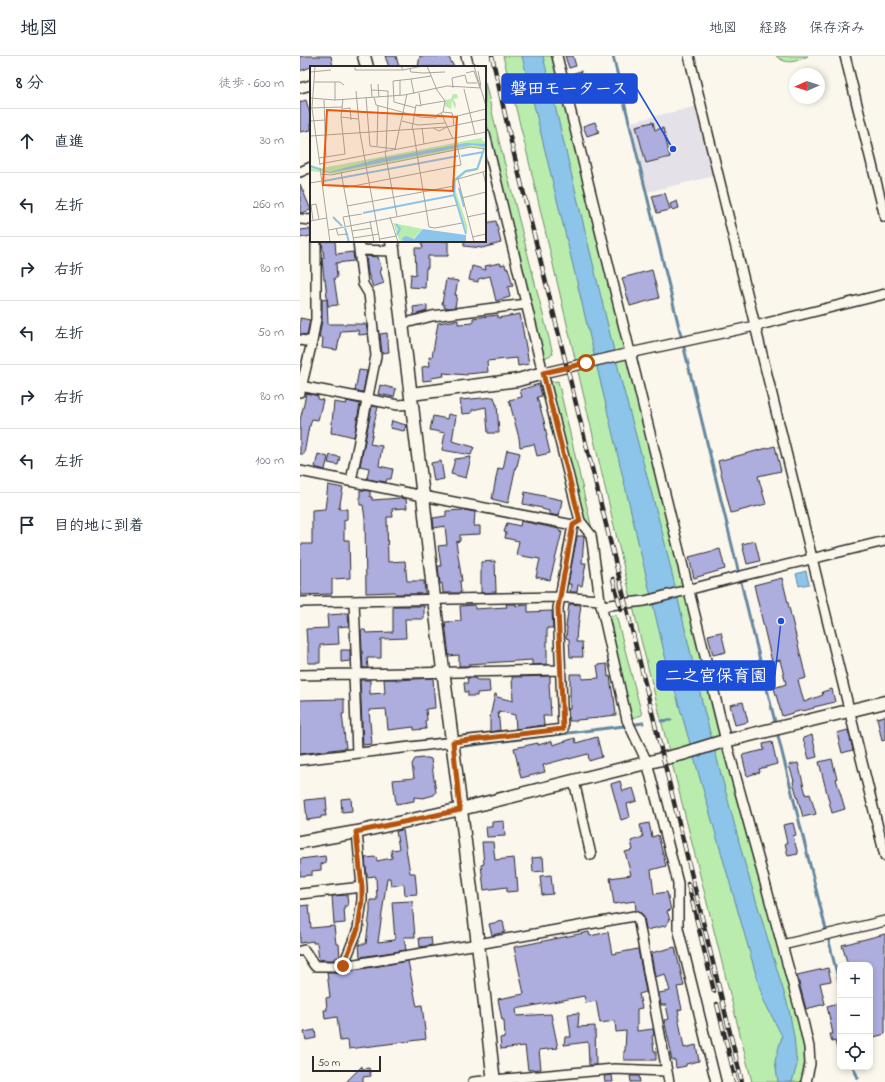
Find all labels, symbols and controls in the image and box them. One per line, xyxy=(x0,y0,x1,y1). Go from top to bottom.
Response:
text: 地図 xyxy=(20,16,58,43)
text: 地図 xyxy=(709,18,737,39)
text: 経路 xyxy=(759,18,787,39)
text: 保存済み xyxy=(809,18,865,39)
inset map xyxy=(310,66,486,242)
north arrow xyxy=(789,68,825,104)
text: 8 分 xyxy=(16,71,44,96)
text: 徒歩 · 600 m xyxy=(218,74,284,93)
callout: 磐田モータース xyxy=(502,74,637,103)
text: 磐田モータース xyxy=(510,77,628,102)
icon: ahead xyxy=(16,130,38,152)
text: 直進 xyxy=(54,131,84,153)
text: 30 m xyxy=(260,131,284,150)
icon: left xyxy=(16,194,38,216)
text: 左折 xyxy=(54,195,84,217)
text: 260 m xyxy=(253,195,284,214)
icon: right xyxy=(16,258,38,280)
text: 右折 xyxy=(54,259,84,281)
text: 80 m xyxy=(260,259,284,278)
icon: left xyxy=(16,322,38,344)
text: 左折 xyxy=(54,323,84,345)
text: 50 m xyxy=(258,323,284,342)
route start xyxy=(577,354,595,372)
icon: right xyxy=(16,386,38,408)
text: 右折 xyxy=(54,387,84,409)
text: 80 m xyxy=(260,387,284,406)
icon: left xyxy=(16,450,38,472)
text: 左折 xyxy=(54,451,84,473)
text: 100 m xyxy=(255,451,284,470)
icon: arrive xyxy=(16,514,38,536)
text: 目的地に到着 xyxy=(54,515,144,537)
callout: 二之宮保育園 xyxy=(657,661,775,690)
text: 二之宮保育園 xyxy=(665,664,767,689)
route end xyxy=(334,957,352,975)
map controls xyxy=(837,962,873,1070)
button: + xyxy=(837,962,873,998)
button: − xyxy=(837,998,873,1034)
button: locate xyxy=(837,1034,873,1070)
scale bar xyxy=(312,1054,381,1073)
text: 50 m xyxy=(318,1055,340,1071)

